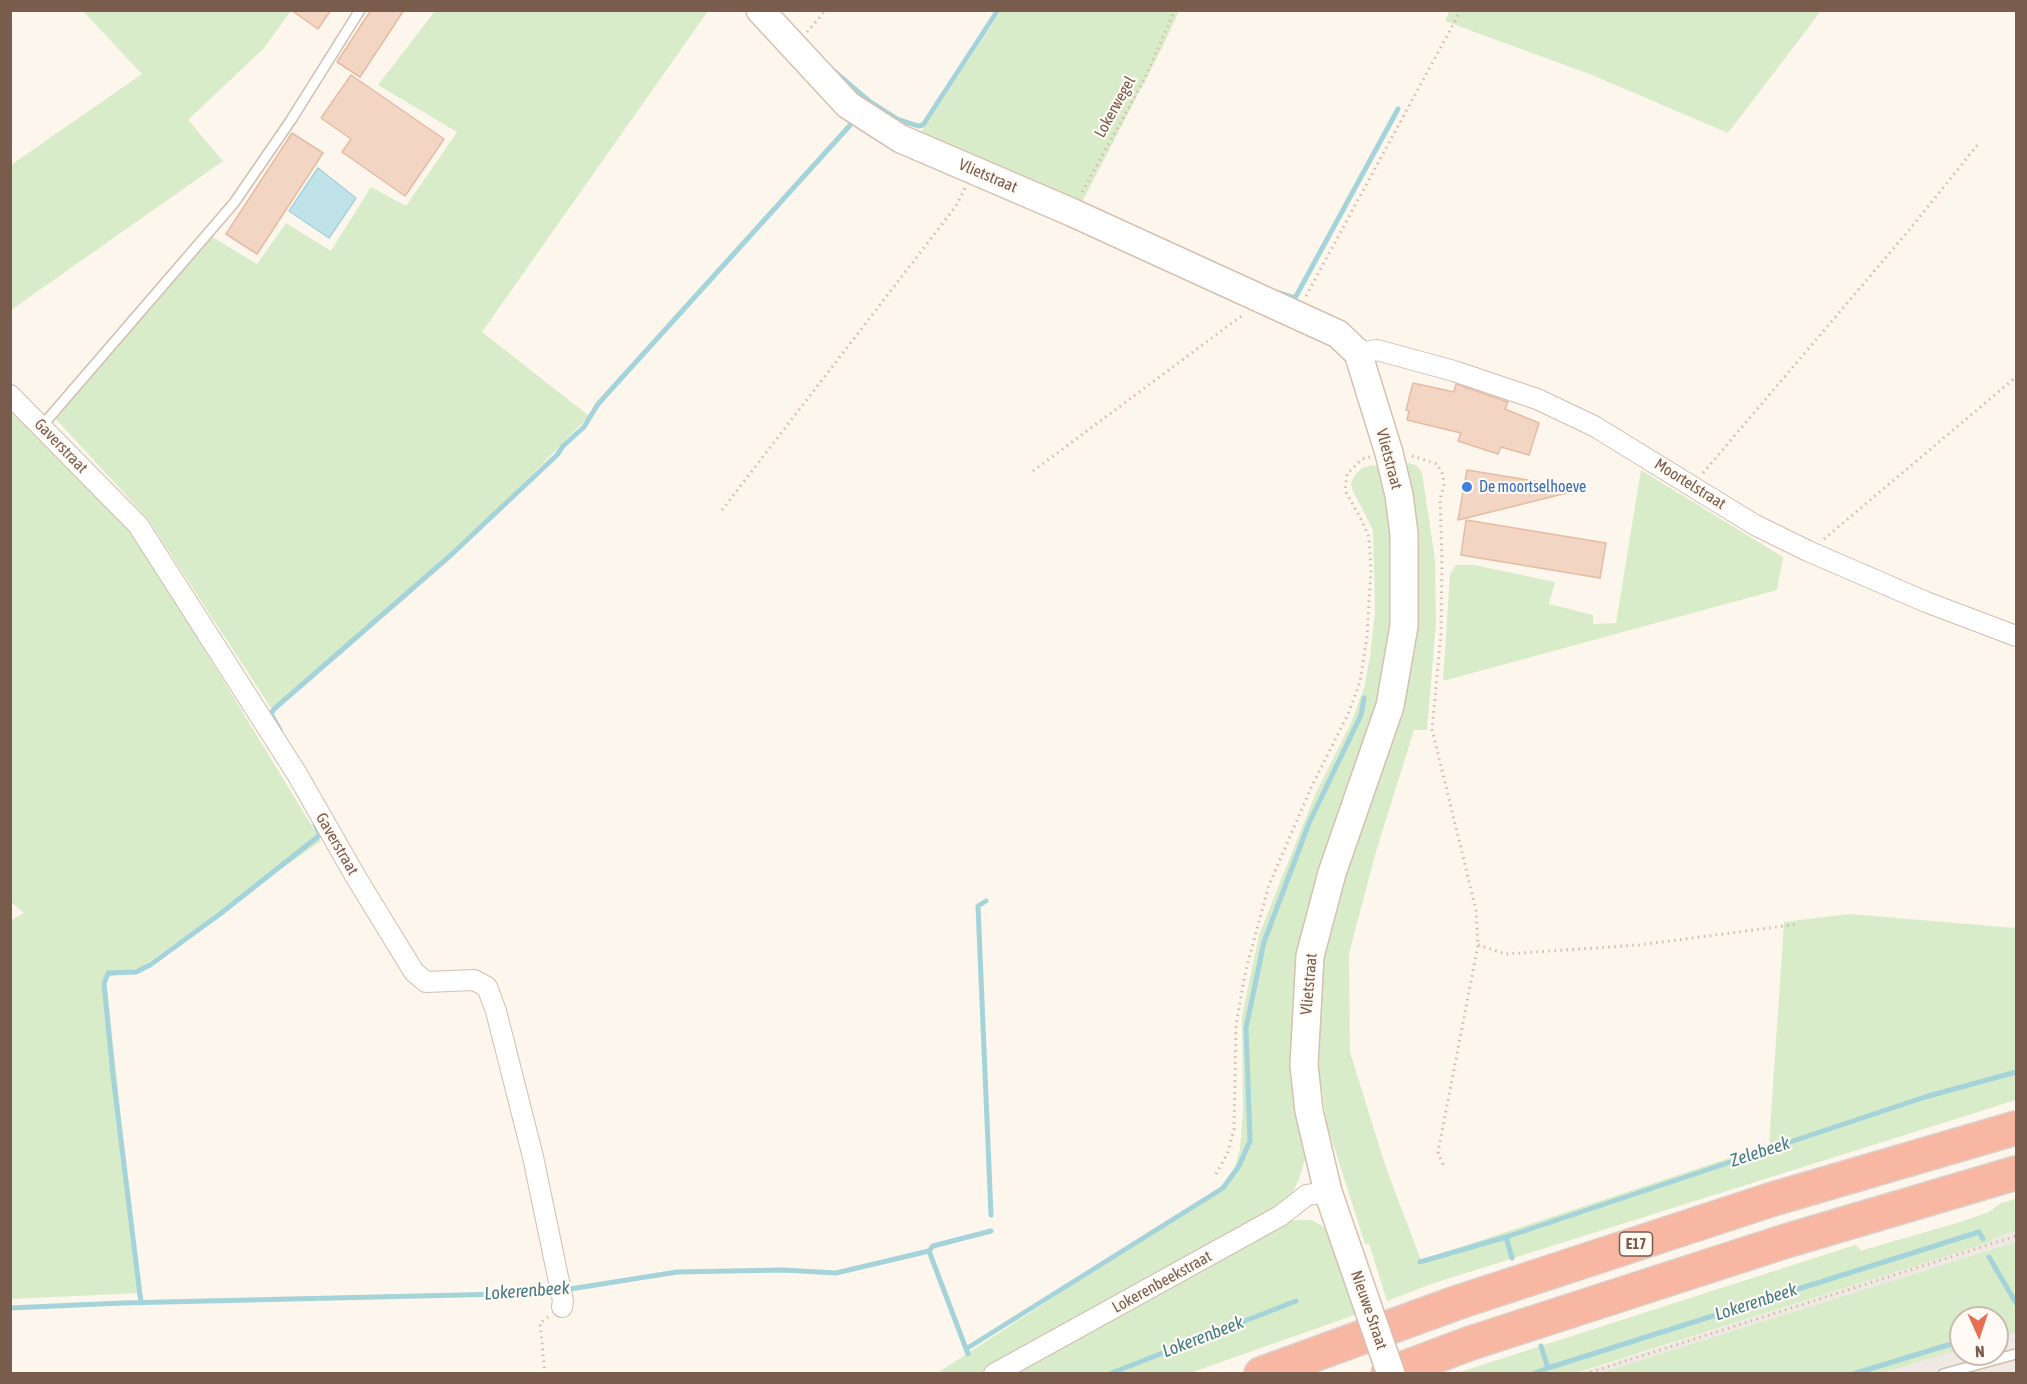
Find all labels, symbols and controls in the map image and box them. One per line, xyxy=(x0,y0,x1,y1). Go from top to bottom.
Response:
street label: Lokerwegel xyxy=(1090,73,1140,141)
street label: Vlietstraat xyxy=(956,155,1020,197)
street label: Gaverstraat xyxy=(30,415,92,477)
street label: Vlietstraat xyxy=(1372,427,1406,491)
street label: Moortelstraat xyxy=(1651,455,1729,513)
place label: De moortselhoeve xyxy=(1479,477,1586,497)
marker: De moortselhoeve xyxy=(1460,480,1474,494)
street label: Gaverstraat xyxy=(312,810,362,878)
street label: Vlietstraat xyxy=(1297,952,1321,1016)
water label: Zelebeek xyxy=(1727,1132,1793,1172)
road number: E17 xyxy=(1620,1232,1652,1256)
street label: Lokerenbeekstraat xyxy=(1109,1247,1215,1317)
street label: Nieuwe Straat xyxy=(1347,1268,1391,1352)
water label: Lokerenbeek xyxy=(484,1277,570,1305)
water label: Lokerenbeek xyxy=(1712,1279,1800,1325)
north arrow xyxy=(1949,1306,2009,1366)
water label: Lokerenbeek xyxy=(1159,1312,1247,1362)
text: N xyxy=(1975,1343,1985,1361)

